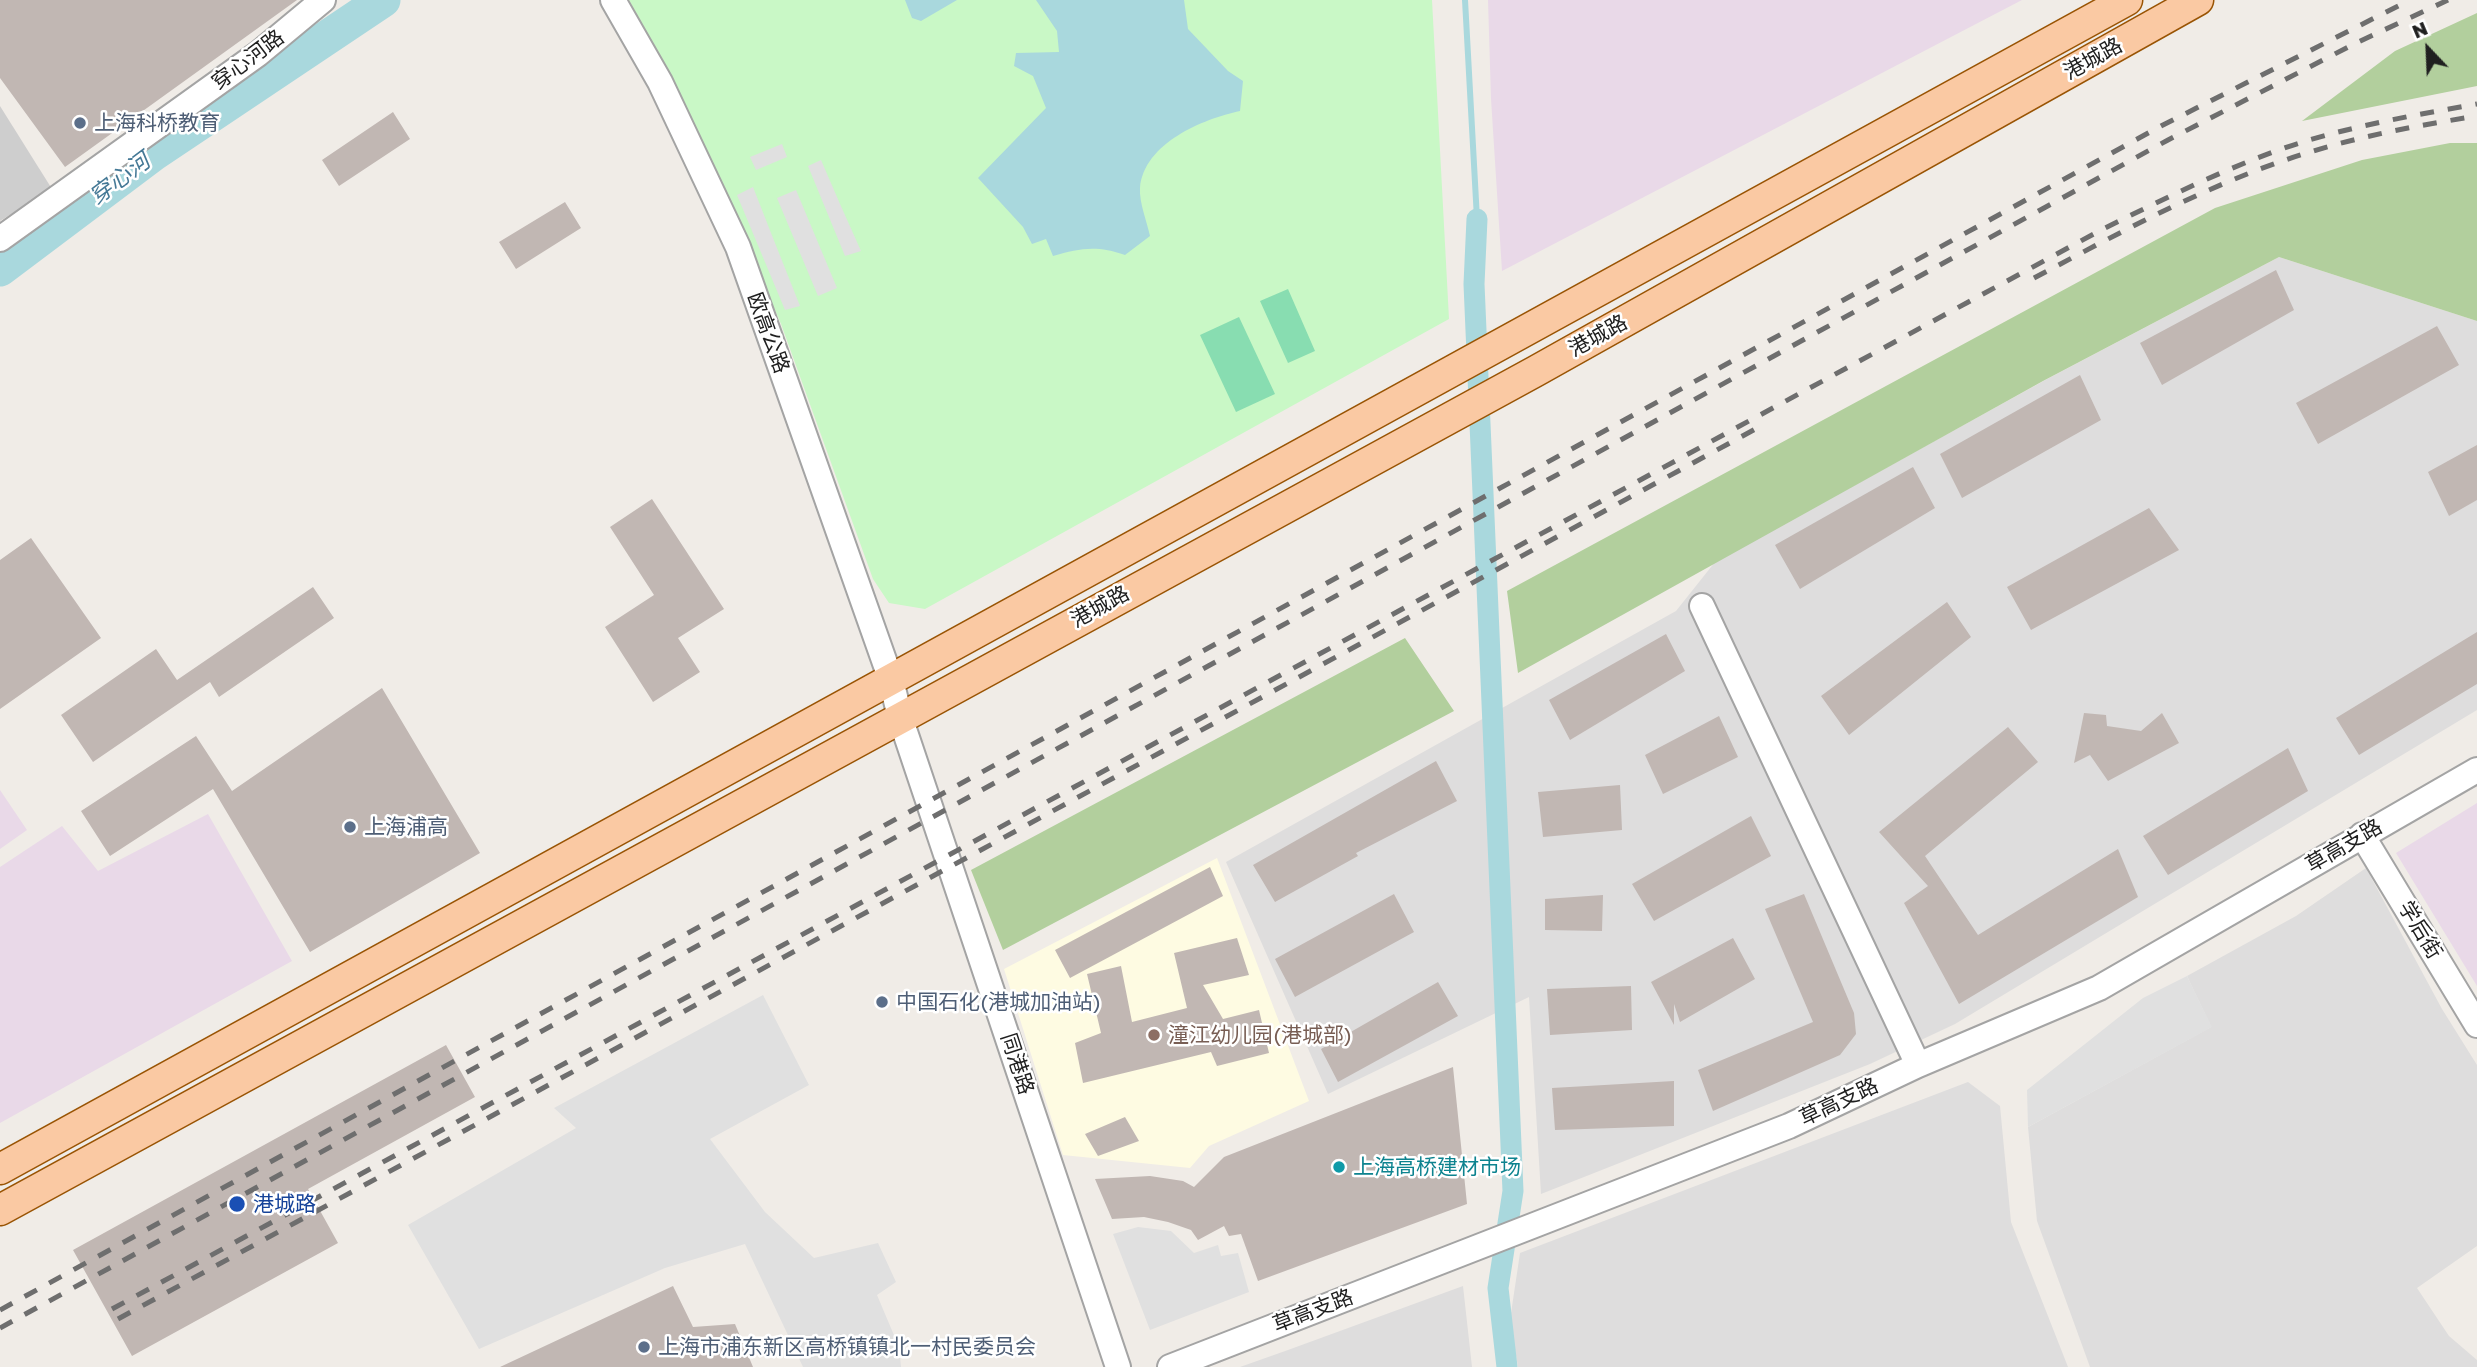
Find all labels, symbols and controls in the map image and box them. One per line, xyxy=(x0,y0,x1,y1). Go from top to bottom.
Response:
north arrow xyxy=(2393,14,2463,84)
text: N xyxy=(2408,16,2431,43)
street label: 穿心河路 xyxy=(207,25,289,95)
street label: 港城路 xyxy=(2059,33,2127,85)
place label: 上海科桥教育 xyxy=(94,110,220,136)
marker: 上海科桥教育 xyxy=(72,115,88,131)
water label: 穿心河 xyxy=(84,147,156,211)
street label: 欧高公路 xyxy=(742,289,794,377)
street label: 港城路 xyxy=(1564,310,1632,362)
street label: 港城路 xyxy=(1066,581,1134,633)
place label: 上海浦高 xyxy=(364,814,448,840)
street label: 草高支路 xyxy=(2301,814,2387,878)
marker: 上海浦高 xyxy=(342,819,358,835)
street label: 学后街 xyxy=(2393,897,2447,963)
place label: 中国石化(港城加油站) xyxy=(896,989,1101,1015)
marker: 中国石化(港城加油站) xyxy=(874,994,890,1010)
place label: 潼江幼儿园(港城部) xyxy=(1168,1022,1352,1048)
marker: 潼江幼儿园(港城部) xyxy=(1146,1027,1162,1043)
street label: 同港路 xyxy=(995,1030,1039,1098)
street label: 草高支路 xyxy=(1796,1073,1882,1131)
place label: 上海高桥建材市场 xyxy=(1353,1154,1521,1180)
marker: 上海高桥建材市场 xyxy=(1331,1159,1347,1175)
place label: 港城路 xyxy=(253,1191,316,1217)
marker: 港城路 xyxy=(227,1194,247,1214)
street label: 草高支路 xyxy=(1269,1284,1357,1338)
place label: 上海市浦东新区高桥镇镇北一村民委员会 xyxy=(658,1334,1036,1360)
marker: 上海市浦东新区高桥镇镇北一村民委员会 xyxy=(636,1339,652,1355)

